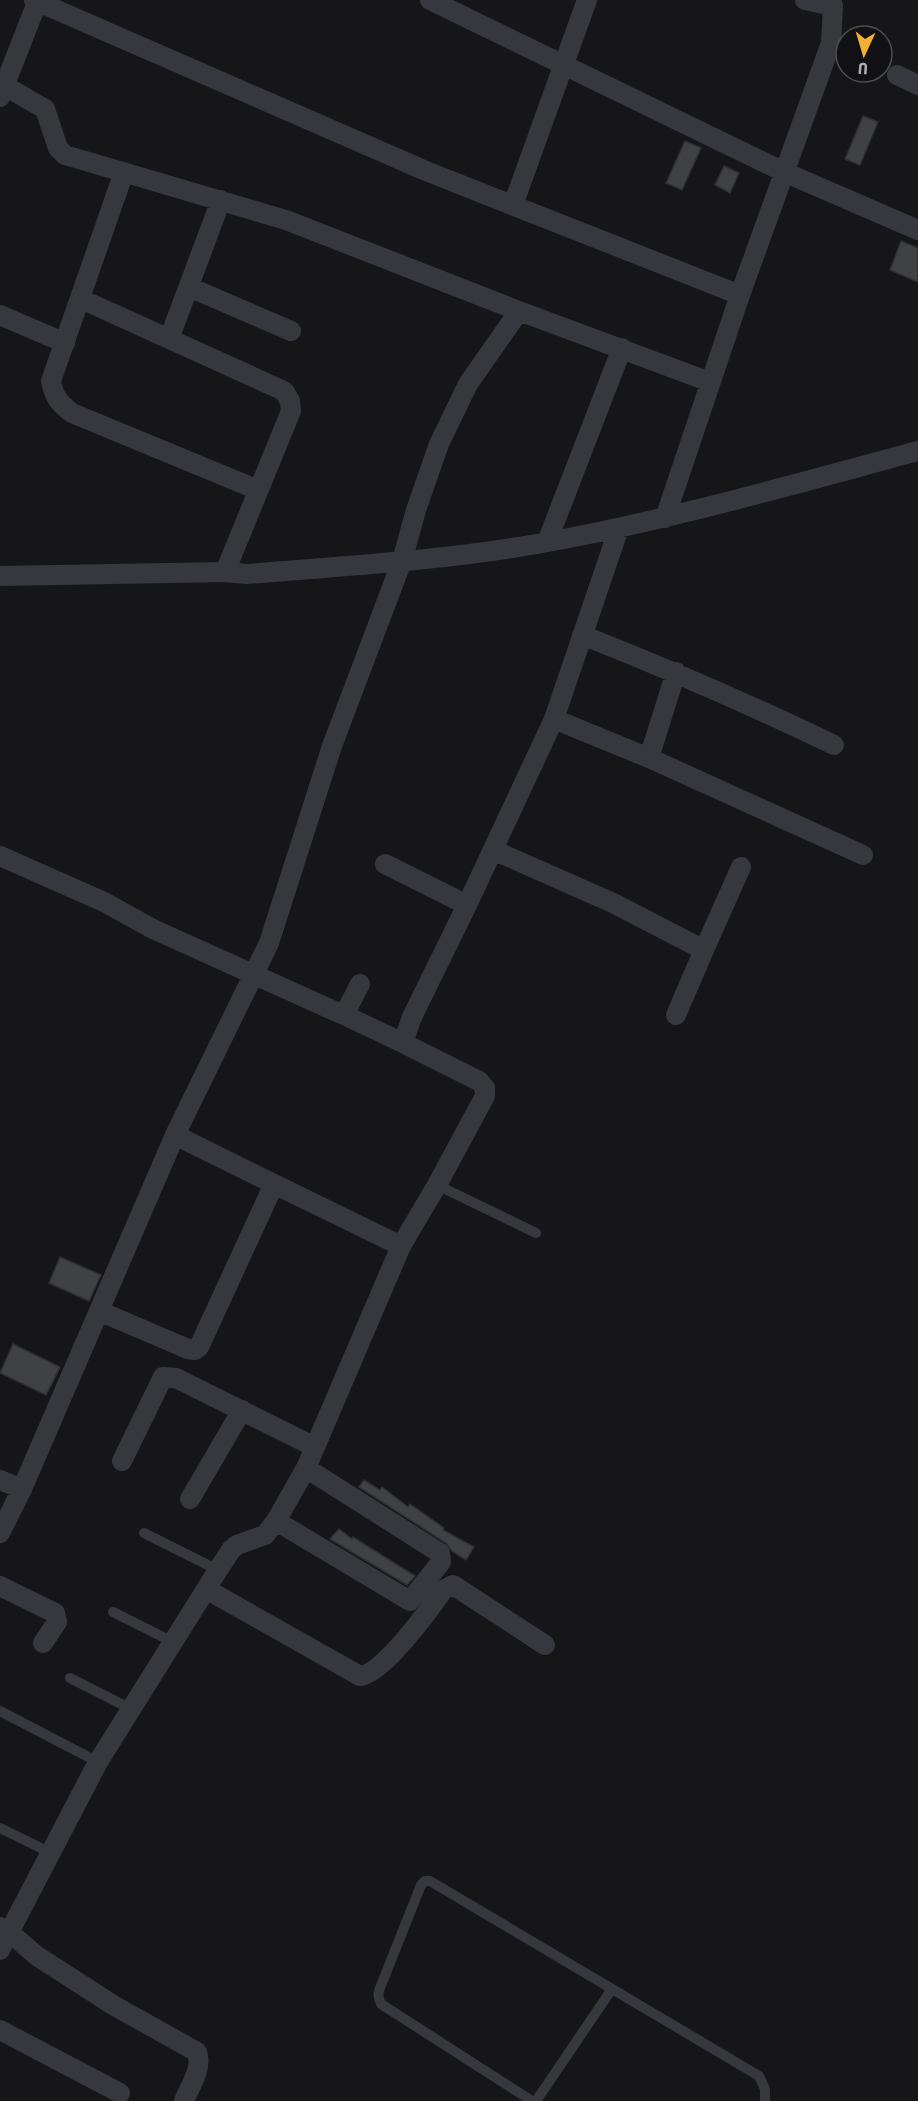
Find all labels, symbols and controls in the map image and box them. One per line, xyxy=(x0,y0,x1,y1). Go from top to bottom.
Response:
north arrow xyxy=(834,24,894,84)
text: U xyxy=(858,60,868,78)

